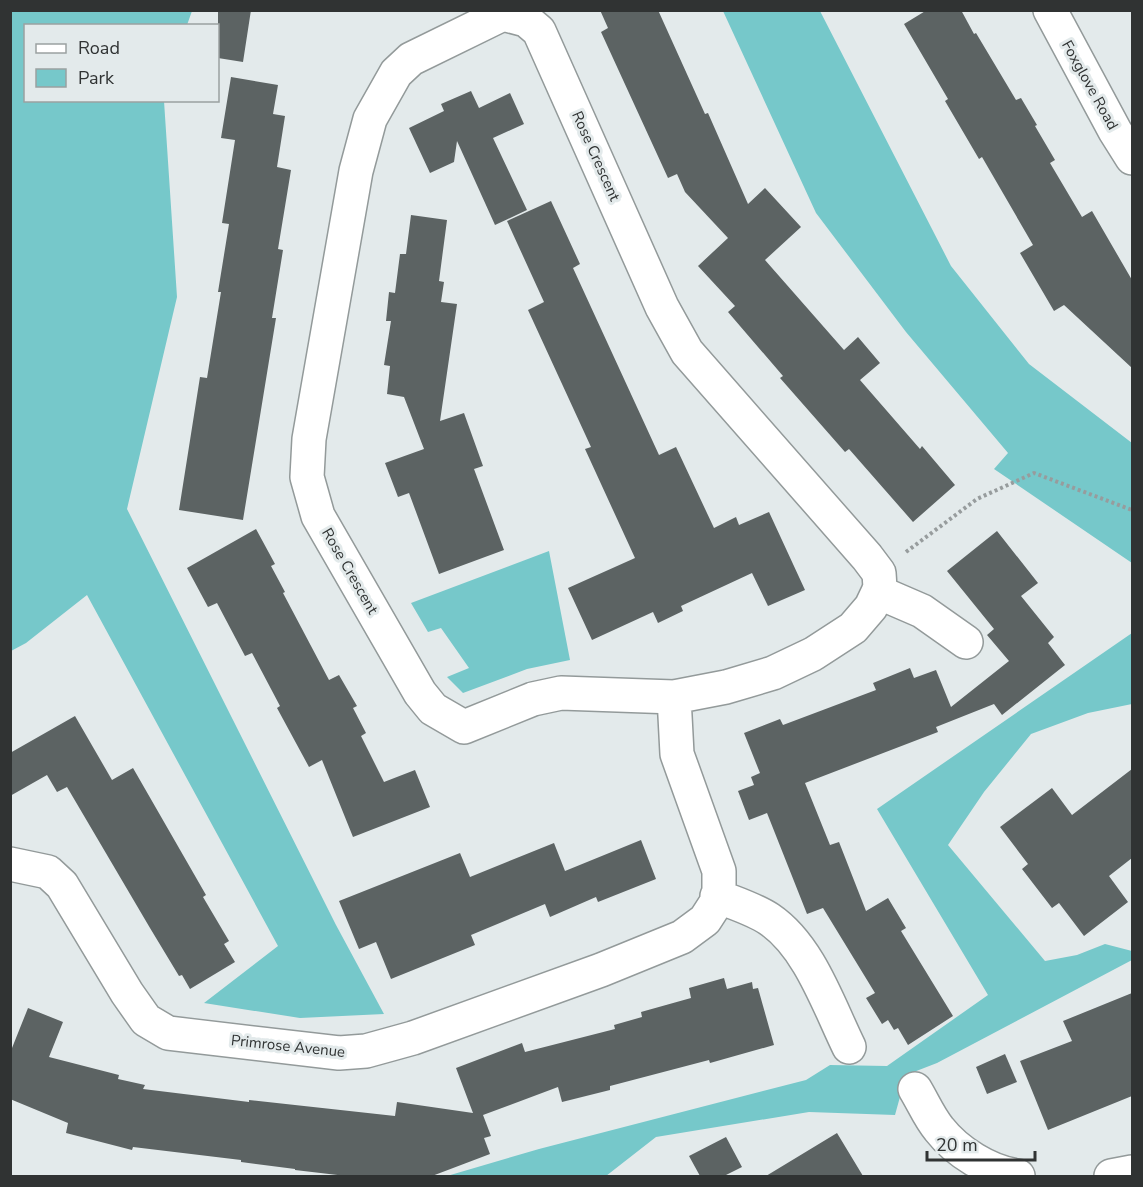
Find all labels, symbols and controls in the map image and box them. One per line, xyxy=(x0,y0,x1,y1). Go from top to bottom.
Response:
legend xyxy=(24,24,219,102)
text: Road xyxy=(78,36,120,60)
street label: Foxglove Road xyxy=(1057,37,1123,133)
text: Park xyxy=(78,66,115,90)
street label: Rose Crescent xyxy=(567,108,625,205)
street label: Rose Crescent xyxy=(317,524,383,618)
street label: Primrose Avenue xyxy=(230,1030,346,1062)
scale bar xyxy=(927,1124,1035,1162)
text: 20 m xyxy=(936,1133,978,1157)

